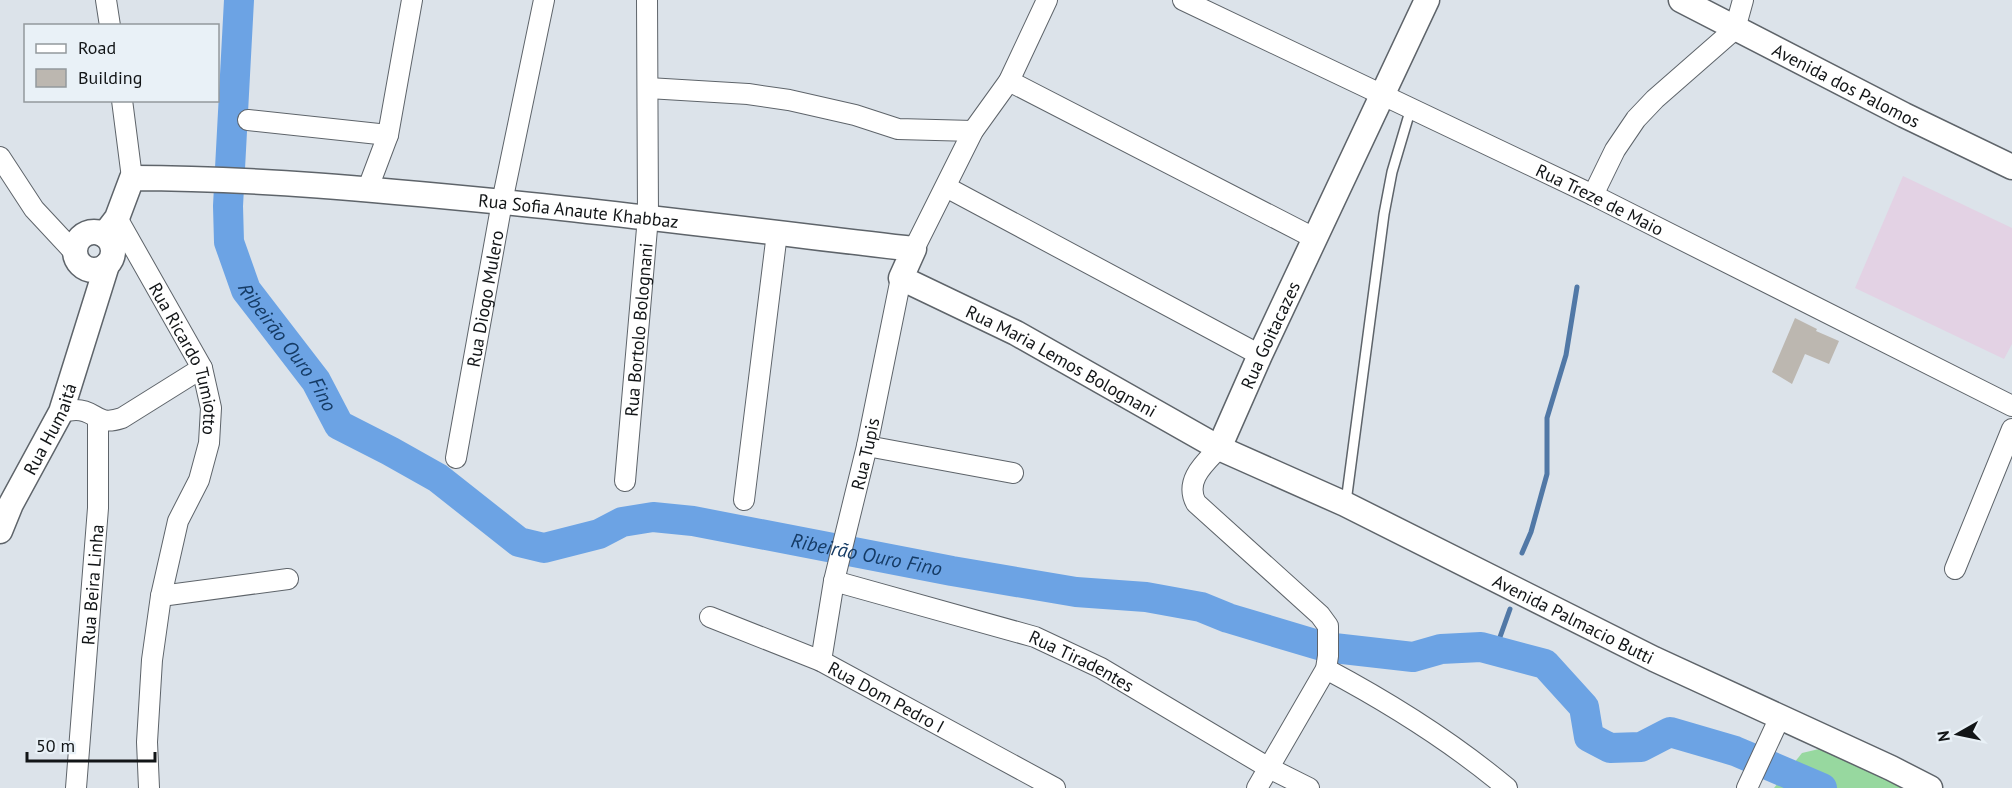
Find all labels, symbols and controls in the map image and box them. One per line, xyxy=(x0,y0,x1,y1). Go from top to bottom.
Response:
legend xyxy=(24,24,219,102)
text: Road xyxy=(78,36,116,59)
street label: Avenida dos Palomos xyxy=(1769,38,1924,132)
text: Building xyxy=(78,66,142,89)
street label: Rua Treze de Maio xyxy=(1532,158,1668,240)
street label: Rua Sofia Anaute Khabbaz xyxy=(477,188,680,233)
street label: Rua Diogo Mulero xyxy=(461,228,508,369)
street label: Rua Bortolo Bolognani xyxy=(619,242,657,417)
street label: Rua Goitacazes xyxy=(1235,277,1305,392)
street label: Rua Ricardo Tumiotto xyxy=(144,278,223,436)
water label: Ribeirão Ouro Fino xyxy=(232,280,343,416)
street label: Rua Maria Lemos Bolognani xyxy=(962,299,1161,422)
street label: Rua Humaitá xyxy=(18,380,81,479)
street label: Rua Tupis xyxy=(845,416,884,492)
street label: Rua Beira Linha xyxy=(76,523,108,646)
water label: Ribeirão Ouro Fino xyxy=(789,527,944,582)
street label: Avenida Palmacio Butti xyxy=(1489,569,1658,669)
street label: Rua Tiradentes xyxy=(1026,624,1138,697)
street label: Rua Dom Pedro I xyxy=(824,656,949,737)
north arrow xyxy=(1928,704,1988,764)
scale bar xyxy=(27,725,154,763)
text: N xyxy=(1932,730,1954,743)
text: 50 m xyxy=(36,734,75,757)

